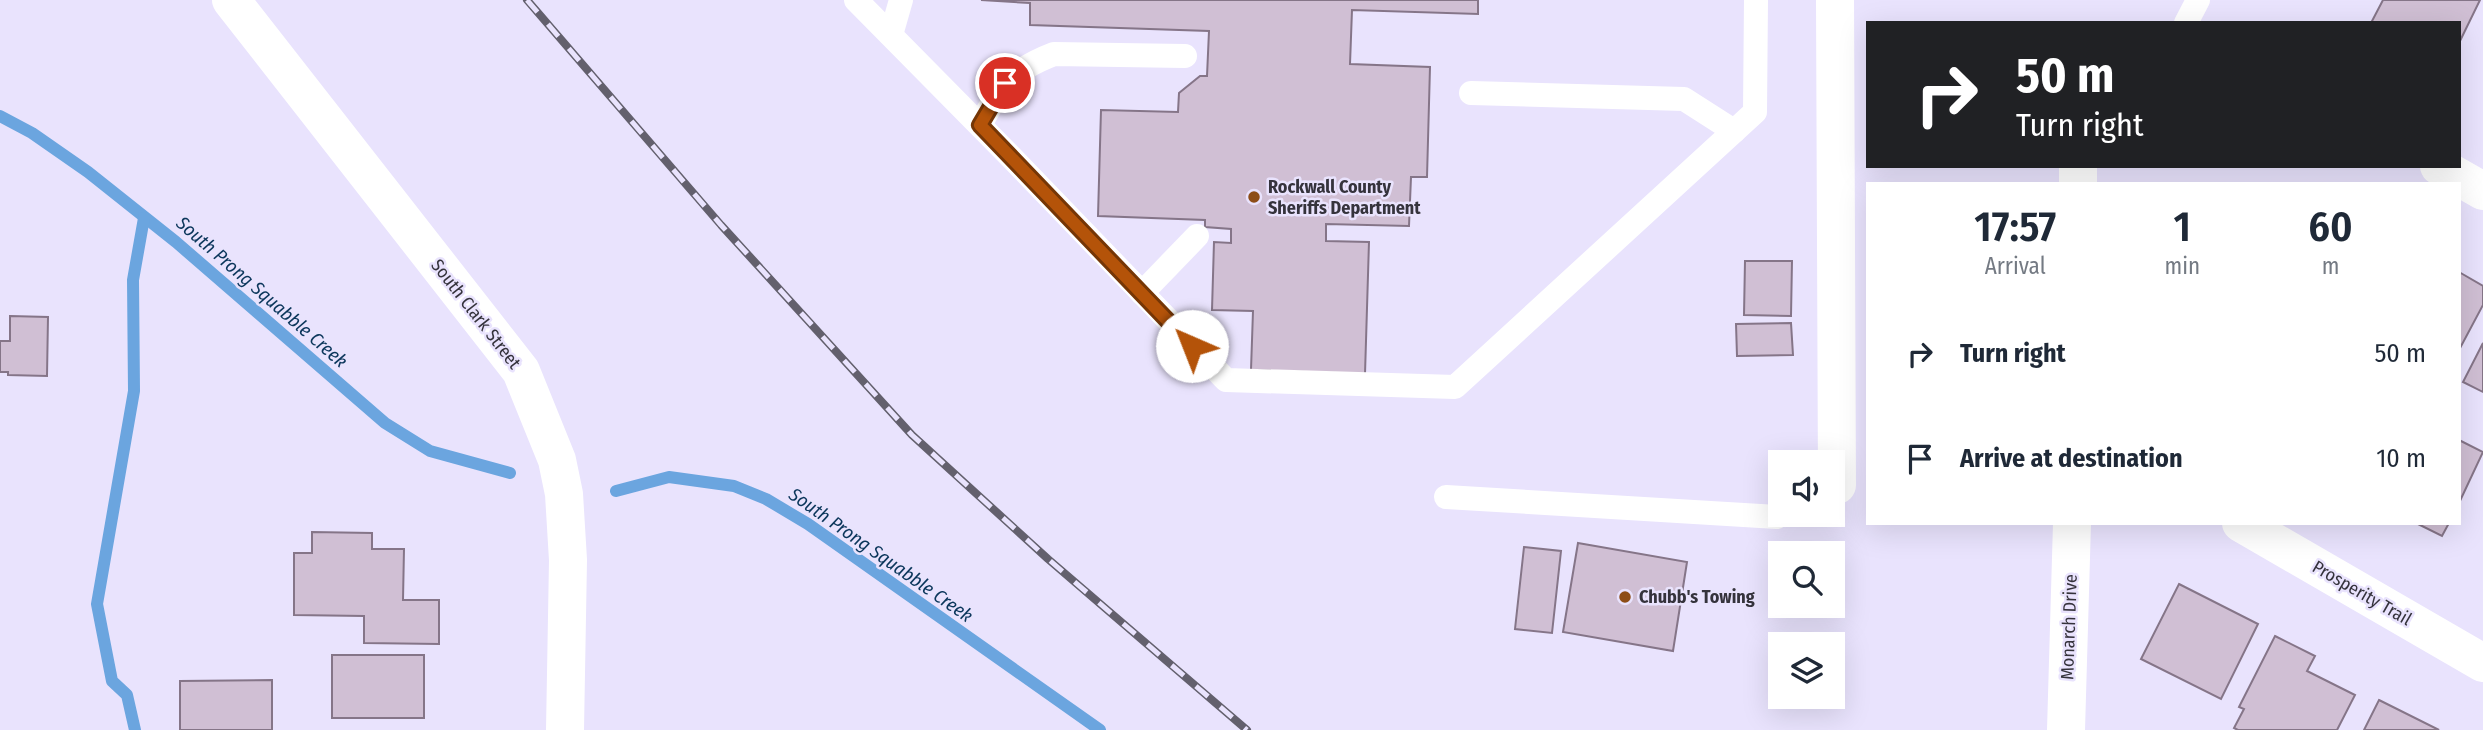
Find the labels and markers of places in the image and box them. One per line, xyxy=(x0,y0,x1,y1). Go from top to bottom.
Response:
pin xyxy=(975,53,1035,113)
place label: Rockwall County Sheriffs Department xyxy=(1268,176,1421,219)
marker: Rockwall County Sheriffs Department xyxy=(1246,189,1262,205)
place label: Chubb's Towing xyxy=(1639,586,1755,608)
marker: Chubb's Towing xyxy=(1617,589,1633,605)

